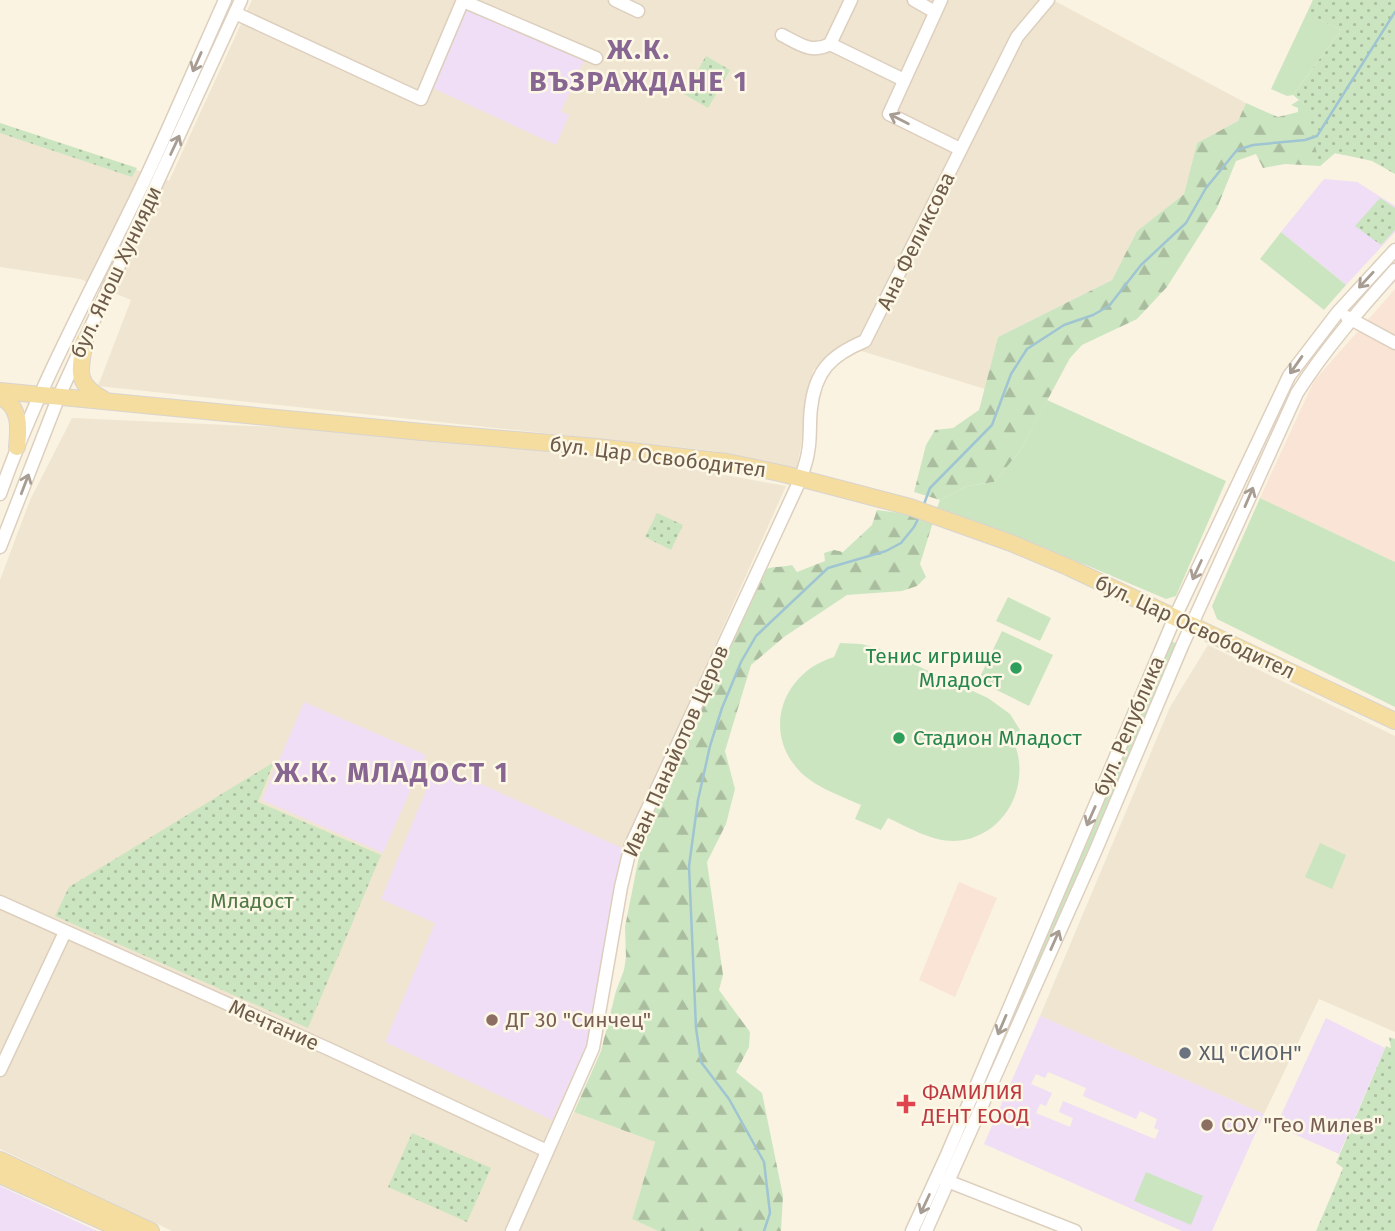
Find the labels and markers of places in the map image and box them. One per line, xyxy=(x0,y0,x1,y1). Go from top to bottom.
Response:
place label: Тенис игрище Младост xyxy=(866,643,1003,693)
marker: Тенис игрище Младост xyxy=(1008,660,1024,676)
place label: Стадион Младост xyxy=(913,725,1082,751)
marker: Стадион Младост xyxy=(891,730,907,746)
place label: ДГ 30 "Синчец" xyxy=(505,1007,651,1033)
marker: ДГ 30 "Синчец" xyxy=(484,1012,500,1028)
place label: ХЦ "СИОН" xyxy=(1199,1040,1302,1066)
marker: ХЦ "СИОН" xyxy=(1177,1045,1193,1061)
place label: ФАМИЛИЯ ДЕНТ ЕООД xyxy=(921,1079,1029,1129)
marker: ФАМИЛИЯ ДЕНТ ЕООД xyxy=(896,1094,916,1114)
place label: СОУ "Гео Милев" xyxy=(1221,1112,1382,1138)
marker: СОУ "Гео Милев" xyxy=(1199,1117,1215,1133)

